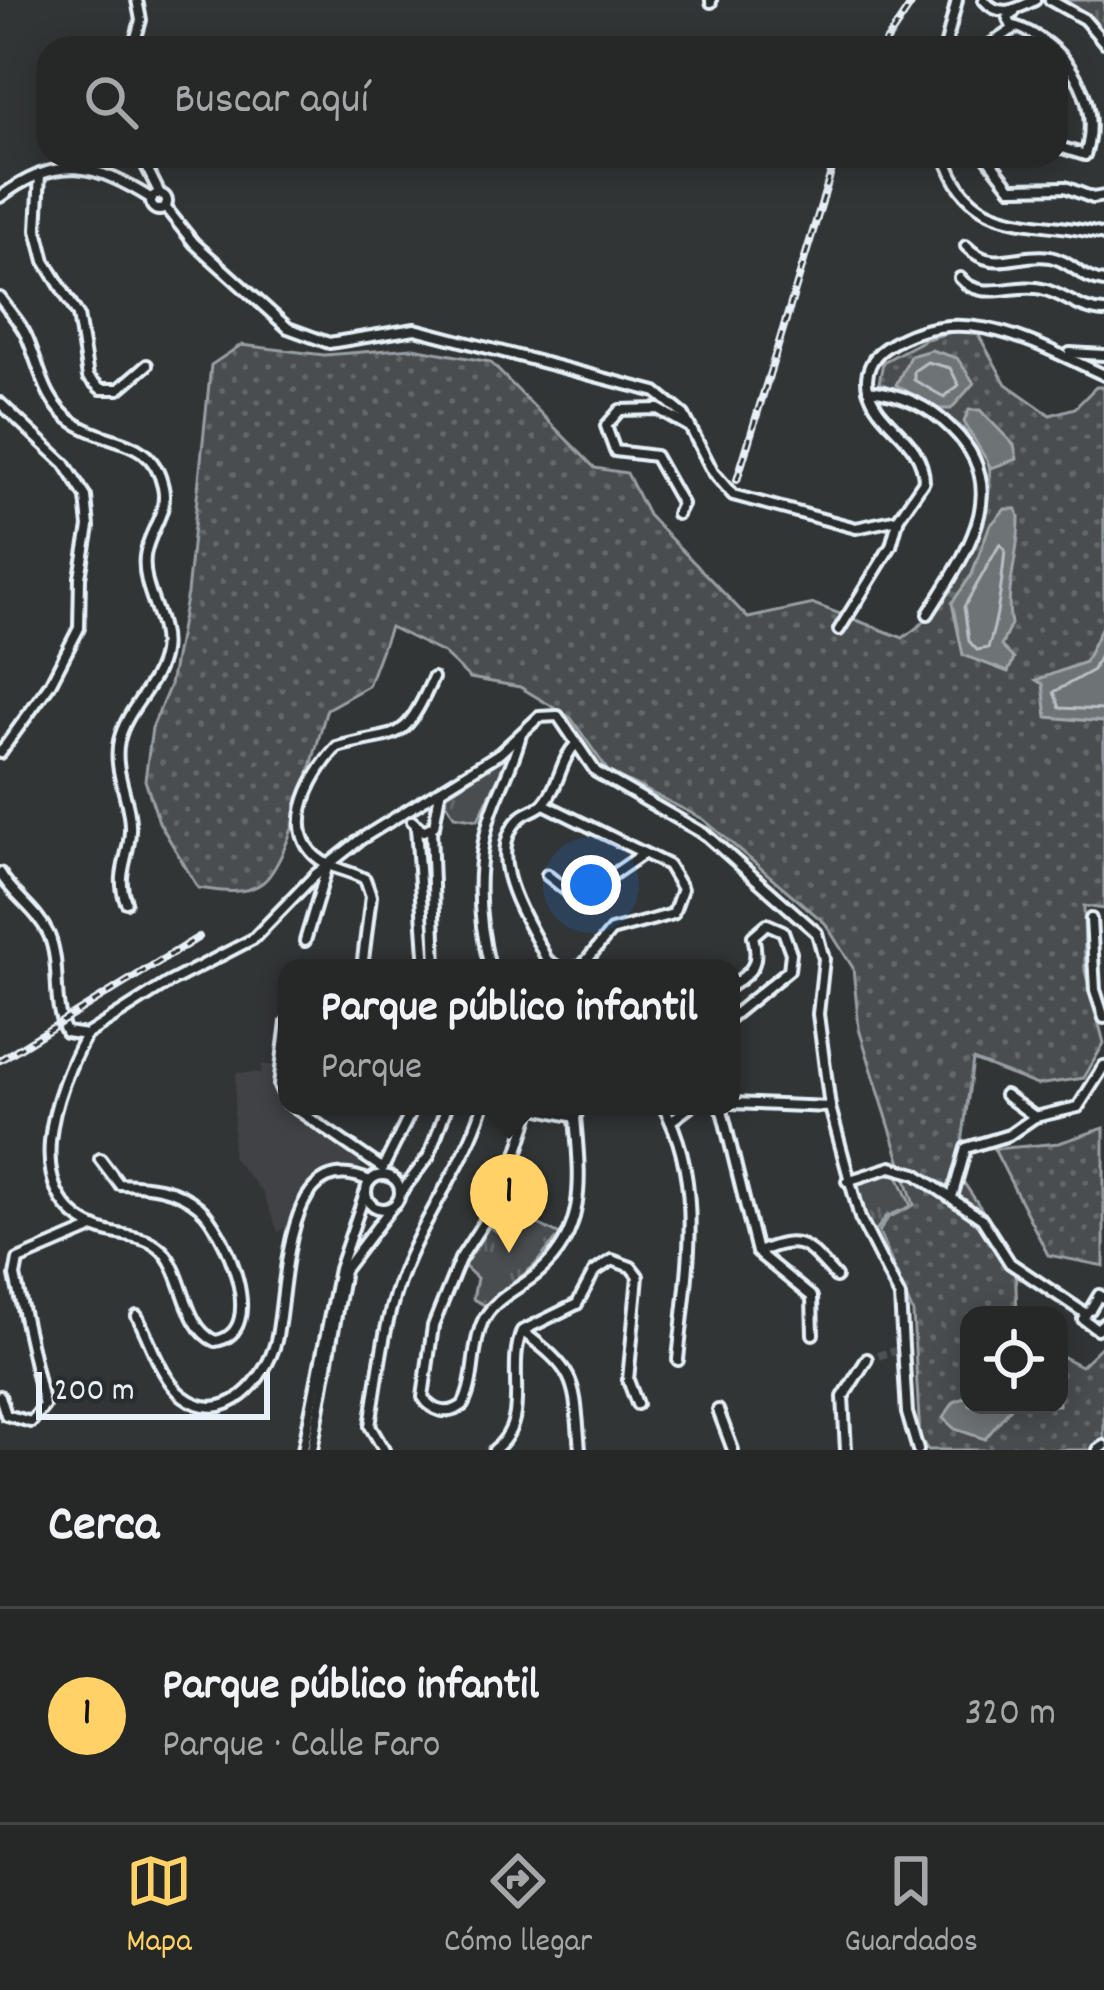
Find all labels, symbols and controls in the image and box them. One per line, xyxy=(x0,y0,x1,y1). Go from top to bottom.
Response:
search box xyxy=(36,36,1068,168)
icon: search xyxy=(78,69,144,135)
text: Buscar aquí xyxy=(174,70,369,134)
your location xyxy=(561,855,621,915)
popup xyxy=(278,959,740,1115)
text: Parque público infantil xyxy=(320,978,698,1042)
text: Parque xyxy=(320,1042,422,1097)
pin: 1 xyxy=(470,1154,548,1253)
map controls xyxy=(960,1306,1068,1414)
button: locate xyxy=(960,1306,1068,1414)
scale bar xyxy=(36,1366,270,1419)
text: 200 m xyxy=(54,1369,135,1416)
text: Cerca xyxy=(48,1492,159,1564)
text: Parque público infantil xyxy=(162,1656,539,1720)
text: 1 xyxy=(83,1688,91,1743)
text: 320 m xyxy=(965,1688,1056,1743)
text: Parque · Calle Faro xyxy=(162,1720,440,1775)
tab: Mapa xyxy=(126,1848,192,1967)
tab: Cómo llegar xyxy=(444,1848,592,1967)
tab: Guardados xyxy=(844,1848,978,1967)

